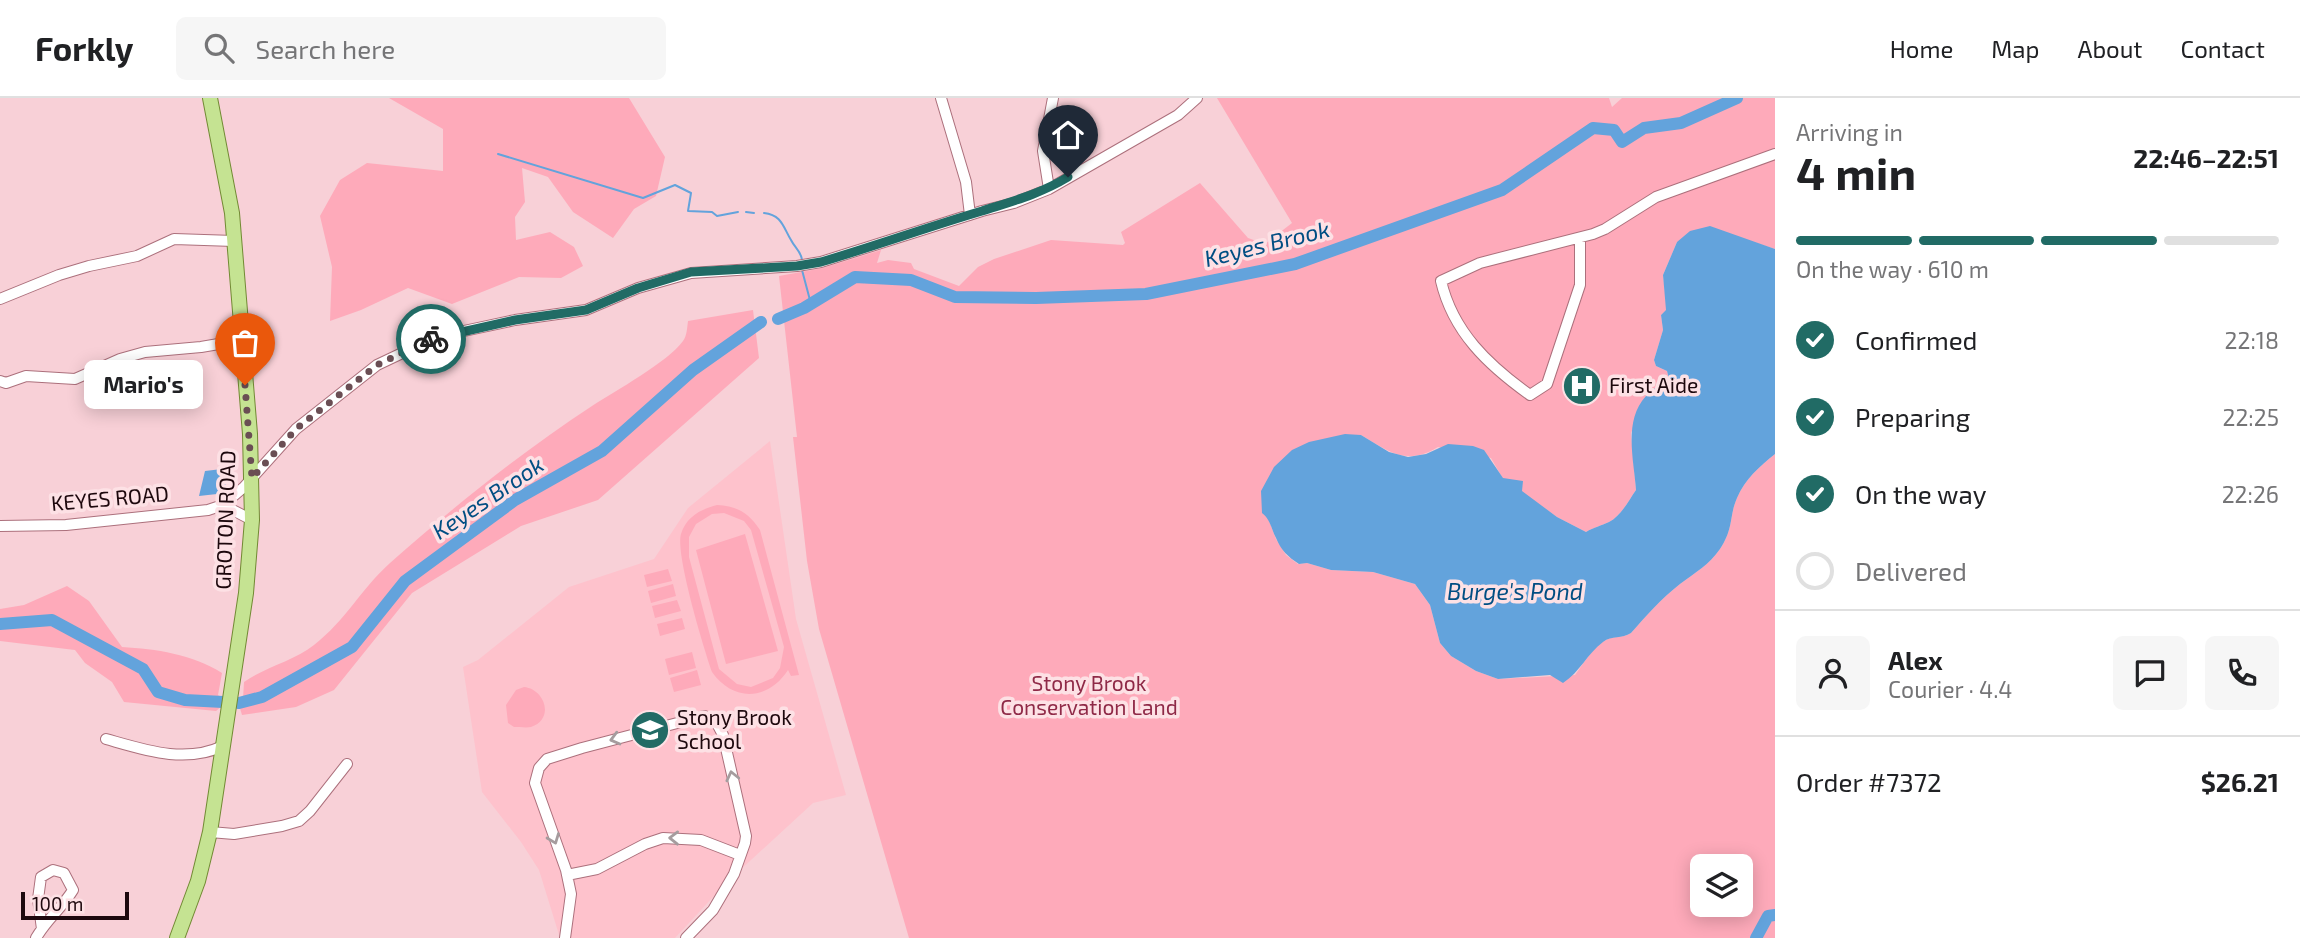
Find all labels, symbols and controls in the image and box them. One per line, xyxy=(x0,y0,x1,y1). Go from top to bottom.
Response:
search box xyxy=(176,17,666,80)
text: Forkly xyxy=(35,28,134,68)
icon: search xyxy=(200,29,238,67)
text: Search here xyxy=(256,33,395,64)
text: Home xyxy=(1890,34,1953,63)
text: Map xyxy=(1991,34,2039,63)
text: About xyxy=(2077,34,2143,63)
text: Contact xyxy=(2181,34,2265,63)
pin xyxy=(1038,105,1098,177)
icon: home xyxy=(1049,116,1087,154)
text: Arriving in xyxy=(1796,118,1903,146)
text: 22:46–22:51 xyxy=(2133,142,2279,173)
text: 4 min xyxy=(1796,144,1916,199)
water label: Keyes Brook xyxy=(1201,214,1332,272)
text: On the way · 610 m xyxy=(1796,255,1989,283)
courier xyxy=(396,304,466,374)
pin xyxy=(215,313,275,385)
icon: bike xyxy=(412,320,450,358)
icon: check xyxy=(1796,321,1834,359)
icon: bag xyxy=(226,324,264,362)
text: Confirmed xyxy=(1855,324,1978,355)
text: 22:18 xyxy=(2225,326,2279,354)
callout: Mario's xyxy=(84,360,203,410)
hospital icon: First Aide xyxy=(1561,365,1603,407)
text: Mario's xyxy=(103,370,184,398)
place label: First Aide xyxy=(1609,372,1698,397)
icon: check xyxy=(1796,398,1834,436)
text: Preparing xyxy=(1855,401,1970,432)
text: 22:25 xyxy=(2222,403,2279,431)
street label: GROTON ROAD xyxy=(210,450,239,590)
water label: Keyes Brook xyxy=(426,450,548,545)
icon: check xyxy=(1796,475,1834,513)
text: On the way xyxy=(1855,478,1986,509)
street label: KEYES ROAD xyxy=(50,480,170,515)
text: 22:26 xyxy=(2222,480,2279,508)
text: Delivered xyxy=(1855,555,1967,586)
water label: Burge's Pond xyxy=(1447,577,1583,605)
button: person xyxy=(1796,636,1870,710)
button: chat xyxy=(2113,636,2187,710)
button: phone xyxy=(2205,636,2279,710)
text: Alex xyxy=(1888,644,1943,675)
park label: Stony Brook Conservation Land xyxy=(1000,670,1178,719)
text: Courier · 4.4 xyxy=(1888,675,2012,703)
place label: Stony Brook School xyxy=(677,704,792,753)
school or university icon: Stony Brook School xyxy=(629,709,671,751)
one-way arrow xyxy=(609,731,621,745)
text: Order #7372 xyxy=(1796,766,1942,797)
text: $26.21 xyxy=(2201,766,2279,797)
one-way arrow xyxy=(726,770,740,782)
one-way arrow xyxy=(669,831,680,846)
one-way arrow xyxy=(546,832,560,844)
map controls xyxy=(1690,854,1753,917)
button: layers xyxy=(1690,854,1753,917)
scale bar xyxy=(21,889,130,921)
text: 100 m xyxy=(32,892,83,915)

